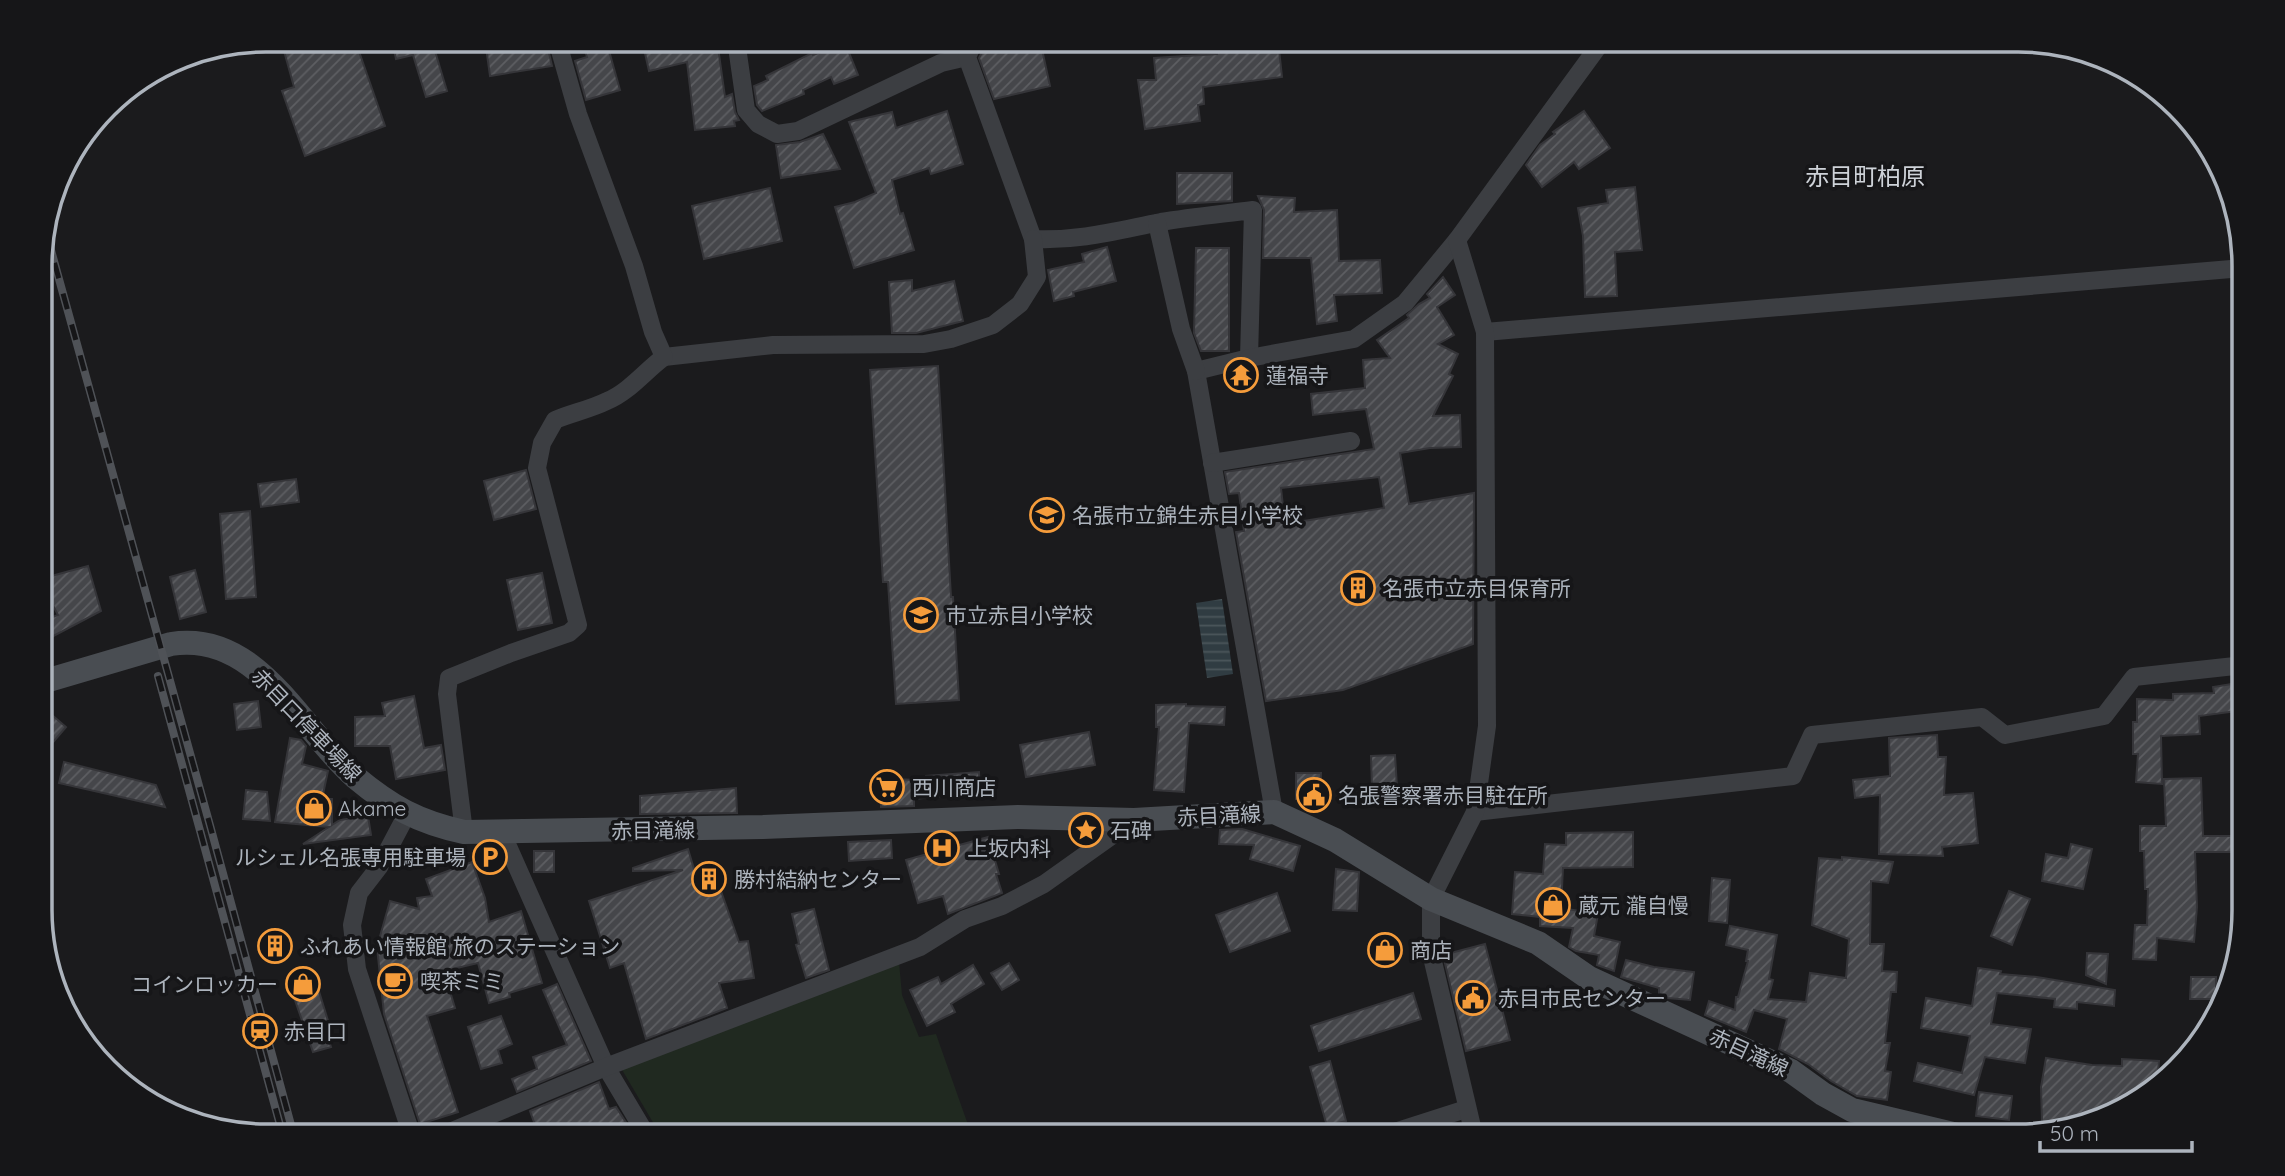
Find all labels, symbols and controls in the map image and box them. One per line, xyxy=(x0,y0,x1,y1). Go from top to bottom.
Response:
district label: 赤目町柏原 xyxy=(1805,161,1925,191)
temple icon: 蓮福寺 xyxy=(1222,356,1260,394)
place label: 蓮福寺 xyxy=(1266,362,1329,388)
school or university icon: 名張市立錦生赤目小学校 xyxy=(1028,496,1066,534)
place label: 名張市立錦生赤目小学校 xyxy=(1072,502,1303,528)
building icon: 名張市立赤目保育所 xyxy=(1339,569,1377,607)
place label: 名張市立赤目保育所 xyxy=(1382,575,1571,601)
school or university icon: 市立赤目小学校 xyxy=(902,596,940,634)
place label: 市立赤目小学校 xyxy=(946,602,1093,628)
street label: 赤目口停車場線 xyxy=(247,663,367,787)
supermarket icon: 西川商店 xyxy=(868,768,906,806)
place label: 西川商店 xyxy=(912,774,996,800)
public building icon: 名張警察署赤目駐在所 xyxy=(1295,776,1333,814)
place label: 名張警察署赤目駐在所 xyxy=(1338,782,1548,808)
shop icon: Akame xyxy=(295,789,333,827)
place label: Akame xyxy=(338,795,406,821)
street label: 赤目滝線 xyxy=(1176,800,1262,830)
place icon: 石碑 xyxy=(1067,811,1105,849)
street label: 赤目滝線 xyxy=(611,816,695,844)
place label: 石碑 xyxy=(1110,817,1152,843)
hospital icon: 上坂内科 xyxy=(923,829,961,867)
place label: 上坂内科 xyxy=(967,835,1051,861)
parking icon: ルシェル名張専用駐車場 xyxy=(471,838,509,876)
place label: ルシェル名張専用駐車場 xyxy=(235,844,466,870)
building icon: 勝村結納センター xyxy=(690,860,728,898)
place label: 勝村結納センター xyxy=(734,866,902,892)
shop icon: 蔵元 瀧自慢 xyxy=(1534,886,1572,924)
place label: 蔵元 瀧自慢 xyxy=(1578,892,1689,918)
building icon: ふれあい情報館 旅のステーション xyxy=(256,927,294,965)
shop icon: 商店 xyxy=(1366,931,1404,969)
place label: ふれあい情報館 旅のステーション xyxy=(300,933,620,959)
place label: 商店 xyxy=(1410,937,1452,963)
cafe icon: 喫茶ミミ xyxy=(376,962,414,1000)
shop icon: コインロッカー xyxy=(284,965,322,1003)
place label: 喫茶ミミ xyxy=(420,968,504,994)
place label: コインロッカー xyxy=(131,971,278,997)
public building icon: 赤目市民センター xyxy=(1454,979,1492,1017)
place label: 赤目市民センター xyxy=(1498,985,1666,1011)
station icon: 赤目口 xyxy=(241,1012,279,1050)
place label: 赤目口 xyxy=(284,1018,347,1044)
street label: 赤目滝線 xyxy=(1705,1022,1793,1082)
scale bar xyxy=(2040,1110,2192,1154)
text: 50 m xyxy=(2050,1120,2099,1146)

